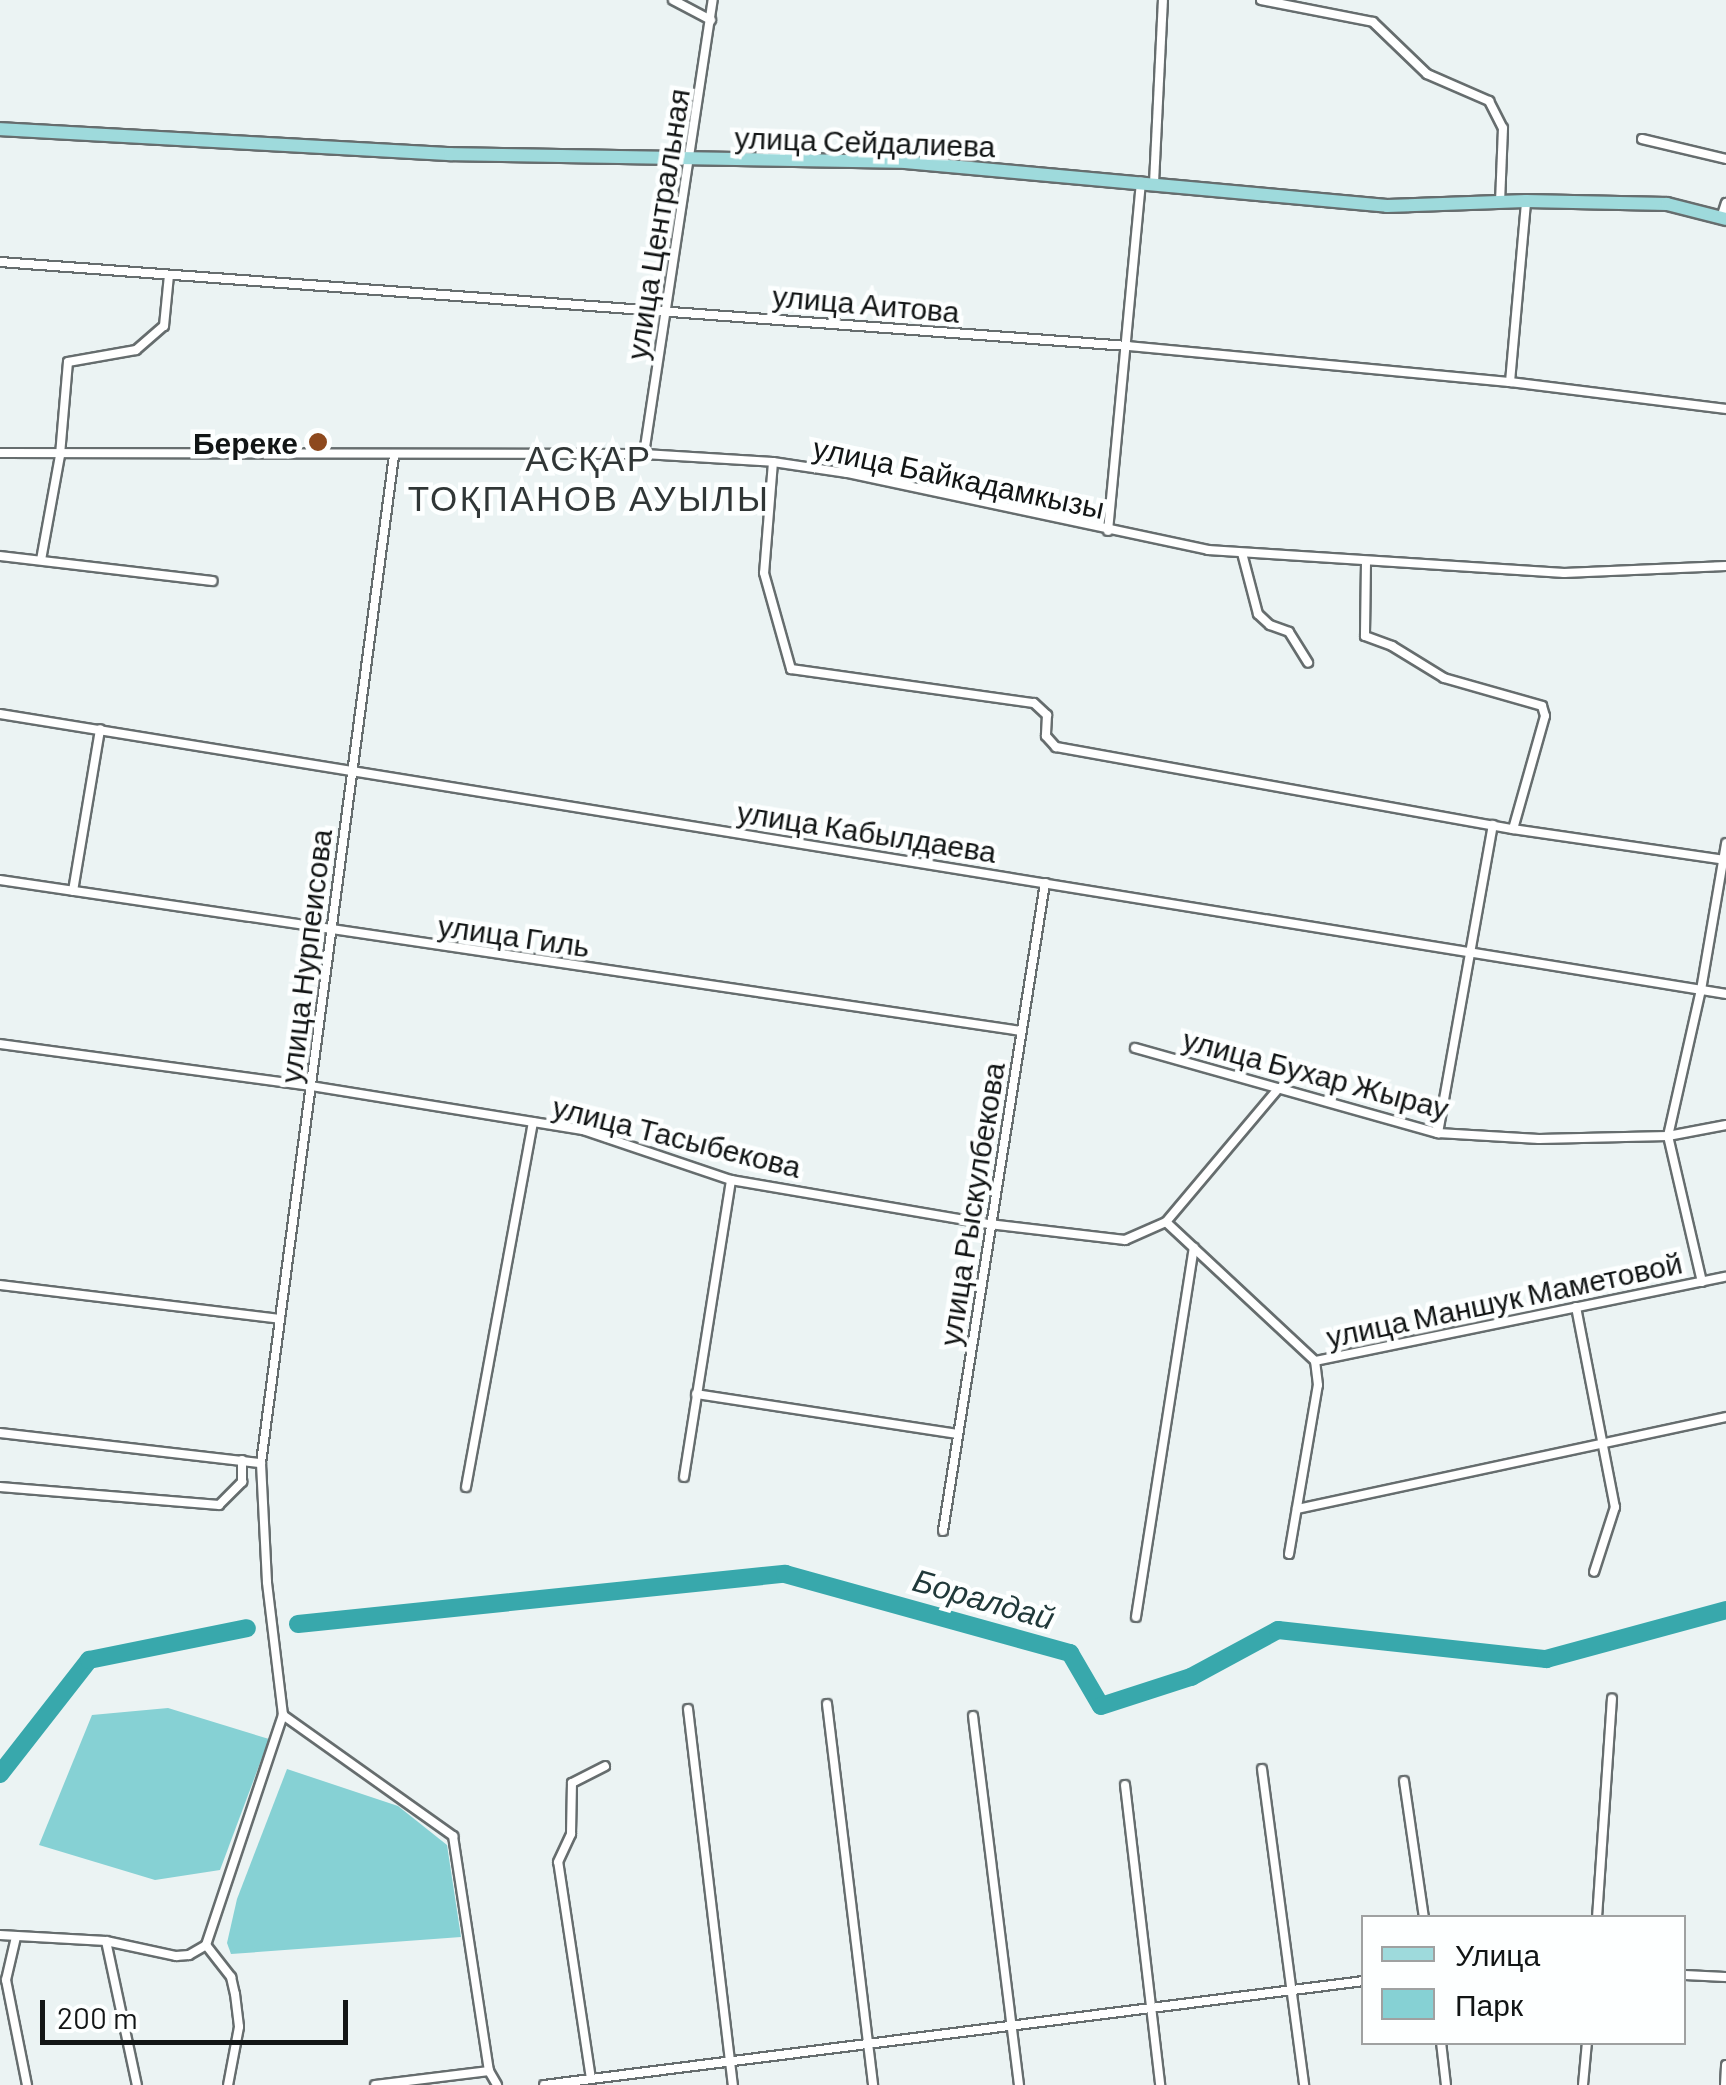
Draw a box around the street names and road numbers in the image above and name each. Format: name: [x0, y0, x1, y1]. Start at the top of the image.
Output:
street label: улица Центральная: [618, 86, 696, 362]
street label: улица Сейдалиева: [734, 118, 996, 164]
street label: улица Аитова: [771, 277, 961, 329]
street label: улица Байкадамкызы: [810, 429, 1108, 525]
street label: улица Кабылдаева: [735, 793, 999, 869]
street label: улица Нурпеисова: [272, 827, 338, 1085]
street label: улица Гиль: [436, 907, 592, 963]
street label: улица Бухар Жырау: [1179, 1020, 1453, 1126]
street label: улица Рыскулбекова: [931, 1060, 1011, 1348]
street label: улица Тасыбекова: [549, 1088, 805, 1184]
street label: улица Маншук Маметовой: [1323, 1244, 1685, 1354]

